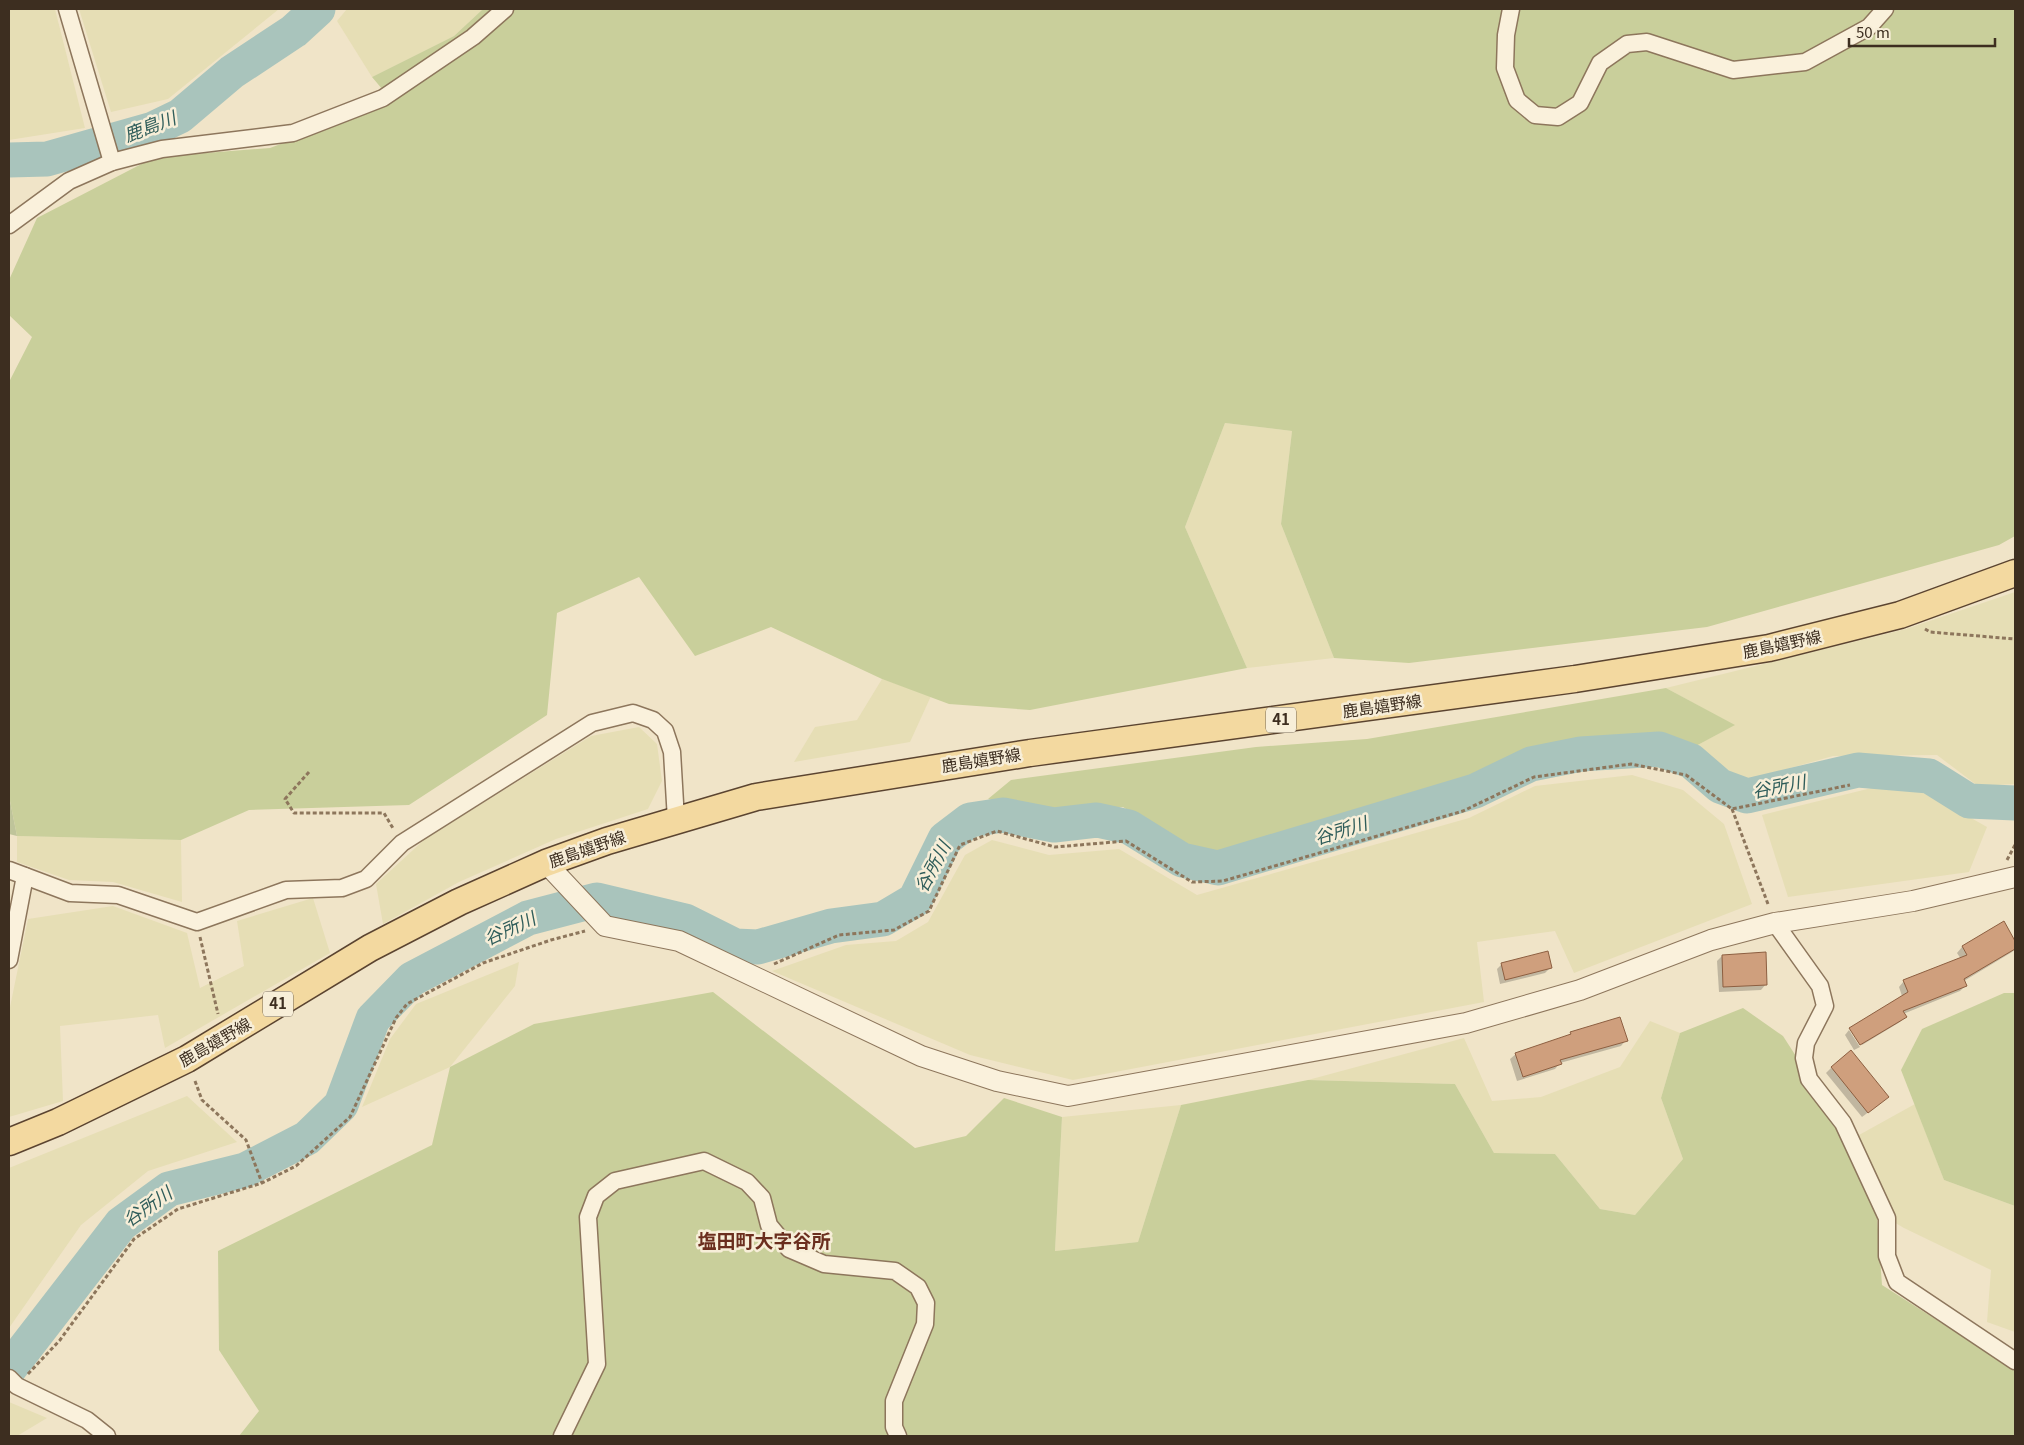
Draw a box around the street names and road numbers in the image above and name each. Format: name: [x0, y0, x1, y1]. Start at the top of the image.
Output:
street label: 鹿島嬉野線: [1740, 623, 1823, 663]
street label: 鹿島嬉野線: [1341, 688, 1423, 722]
road number: 41: [1266, 708, 1296, 732]
street label: 鹿島嬉野線: [939, 741, 1022, 777]
street label: 鹿島嬉野線: [545, 824, 628, 872]
road number: 41: [263, 992, 293, 1016]
street label: 鹿島嬉野線: [174, 1011, 255, 1072]

